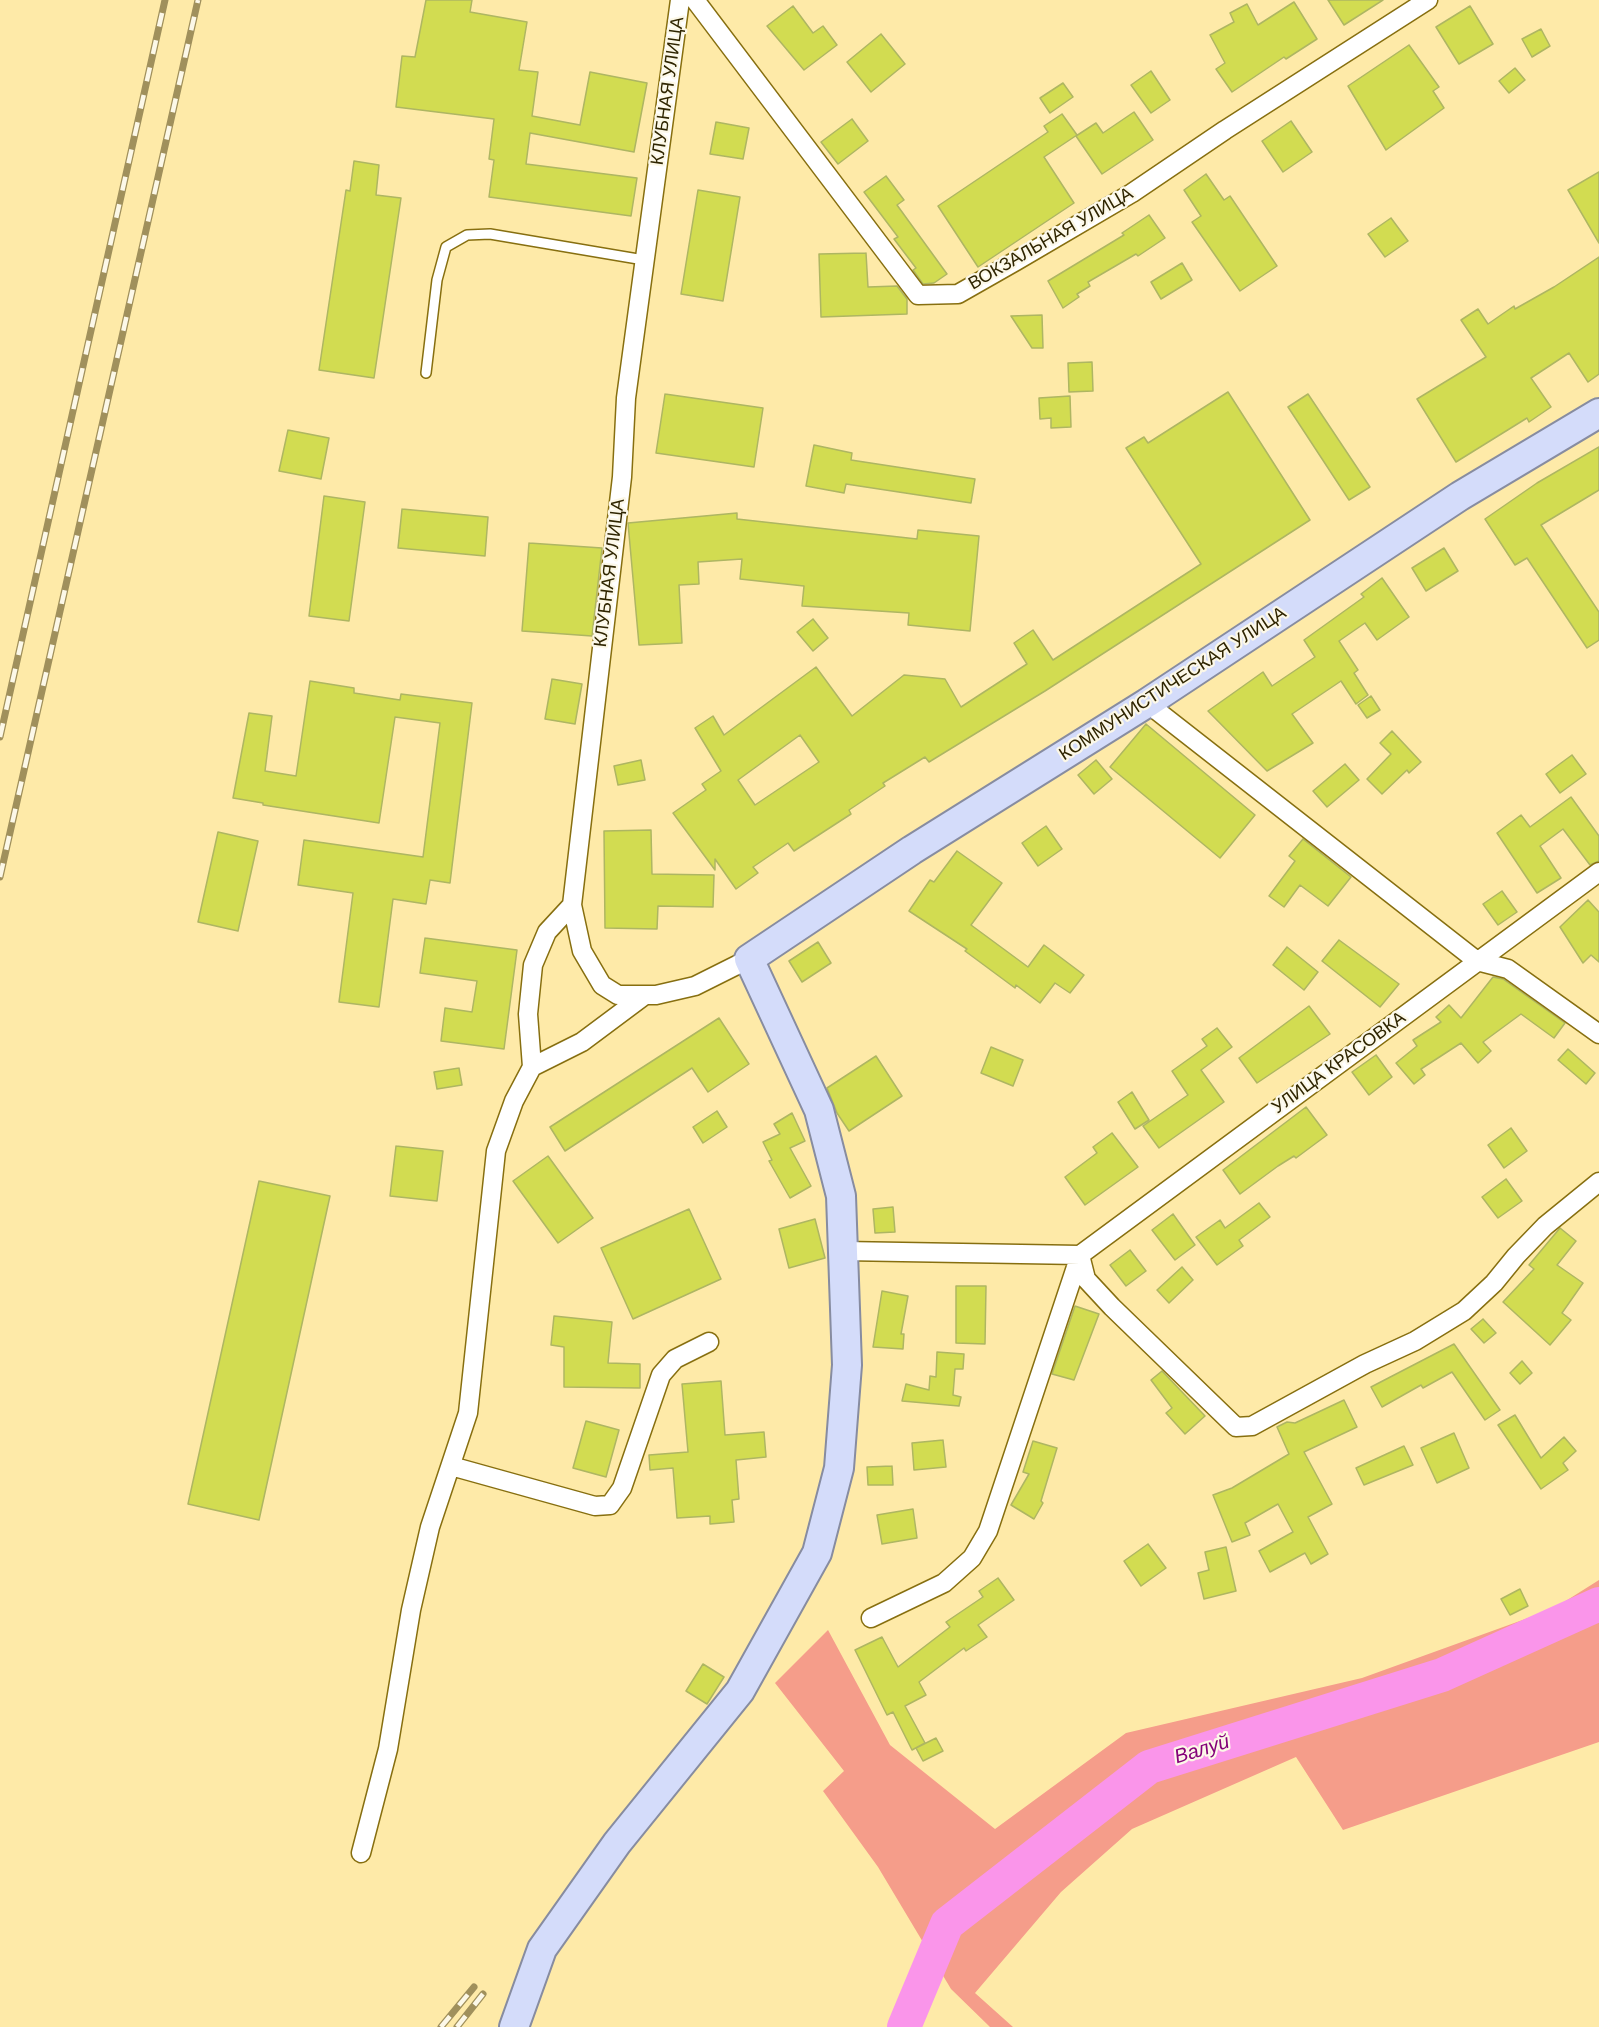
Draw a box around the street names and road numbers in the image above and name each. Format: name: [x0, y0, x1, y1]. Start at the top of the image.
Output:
street label: КЛУБНАЯ УЛИЦА: [647, 15, 689, 167]
street label: ВОКЗАЛЬНАЯ УЛИЦА: [965, 183, 1137, 295]
street label: КЛУБНАЯ УЛИЦА: [590, 498, 630, 648]
street label: КОММУНИСТИЧЕСКАЯ УЛИЦА: [1055, 602, 1291, 766]
street label: УЛИЦА КРАСОВКА: [1268, 1007, 1410, 1119]

